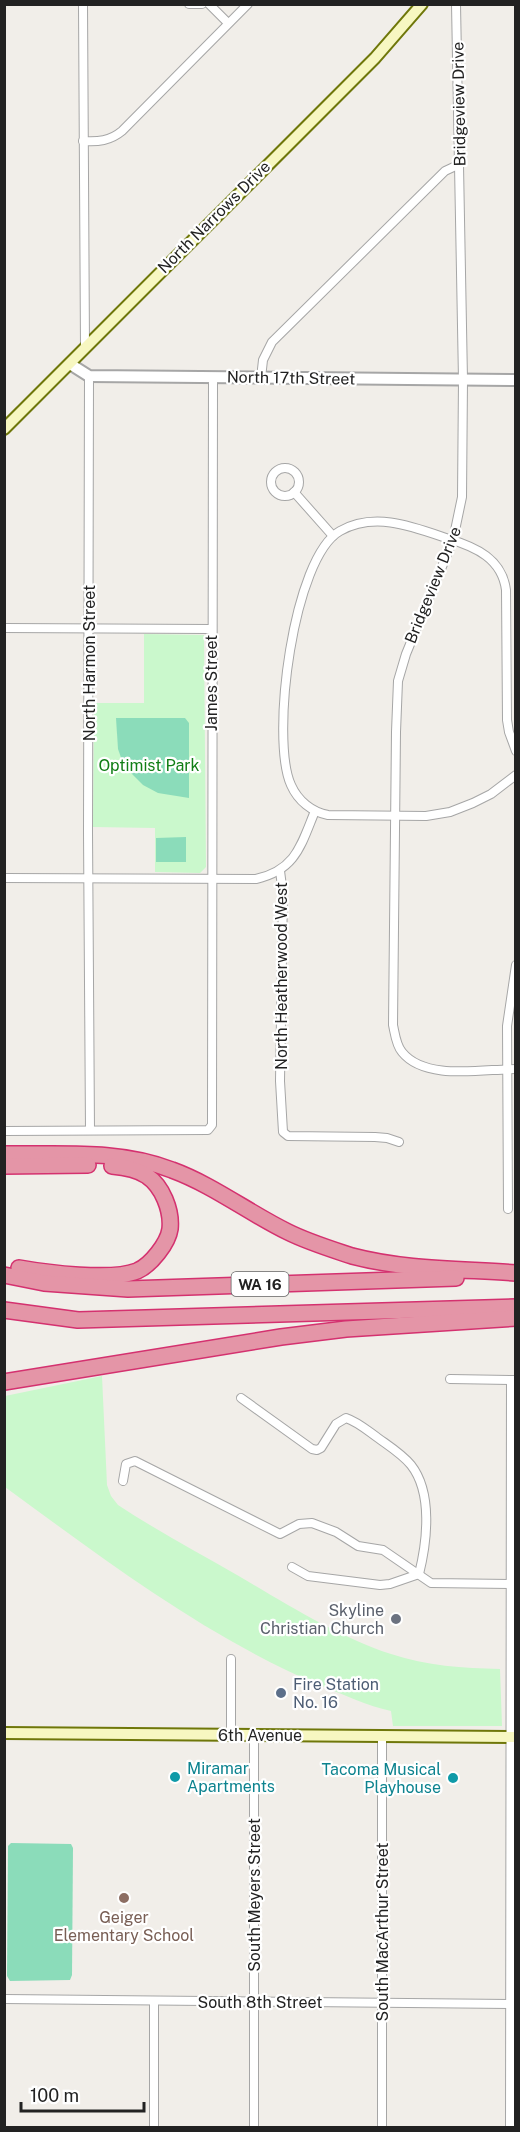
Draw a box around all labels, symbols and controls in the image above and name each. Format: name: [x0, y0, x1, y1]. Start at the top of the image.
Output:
street label: Bridgeview Drive: [448, 42, 470, 166]
street label: North Narrows Drive: [154, 157, 274, 277]
street label: North 17th Street: [227, 367, 355, 389]
street label: Bridgeview Drive: [401, 524, 465, 646]
street label: North Harmon Street: [80, 585, 99, 741]
street label: James Street: [202, 635, 221, 731]
park label: Optimist Park: [98, 756, 200, 775]
street label: North Heatherwood West: [272, 882, 291, 1070]
road number: WA 16: [232, 1272, 288, 1296]
place label: Skyline Christian Church: [260, 1601, 384, 1638]
marker: Skyline Christian Church: [389, 1612, 403, 1626]
place label: Fire Station No. 16: [293, 1675, 379, 1712]
marker: Fire Station No. 16: [274, 1686, 288, 1700]
street label: 6th Avenue: [218, 1726, 302, 1745]
place label: Miramar Apartments: [187, 1759, 275, 1796]
place label: Tacoma Musical Playhouse: [322, 1760, 441, 1797]
marker: Miramar Apartments: [168, 1770, 182, 1784]
marker: Tacoma Musical Playhouse: [446, 1771, 460, 1785]
street label: South Meyers Street: [245, 1818, 264, 1972]
street label: South MacArthur Street: [373, 1842, 392, 2022]
marker: Geiger Elementary School: [117, 1891, 131, 1905]
place label: Geiger Elementary School: [54, 1908, 194, 1945]
street label: South 8th Street: [198, 1993, 322, 2012]
scale bar: [21, 2075, 144, 2113]
text: 100 m: [30, 2085, 79, 2106]

